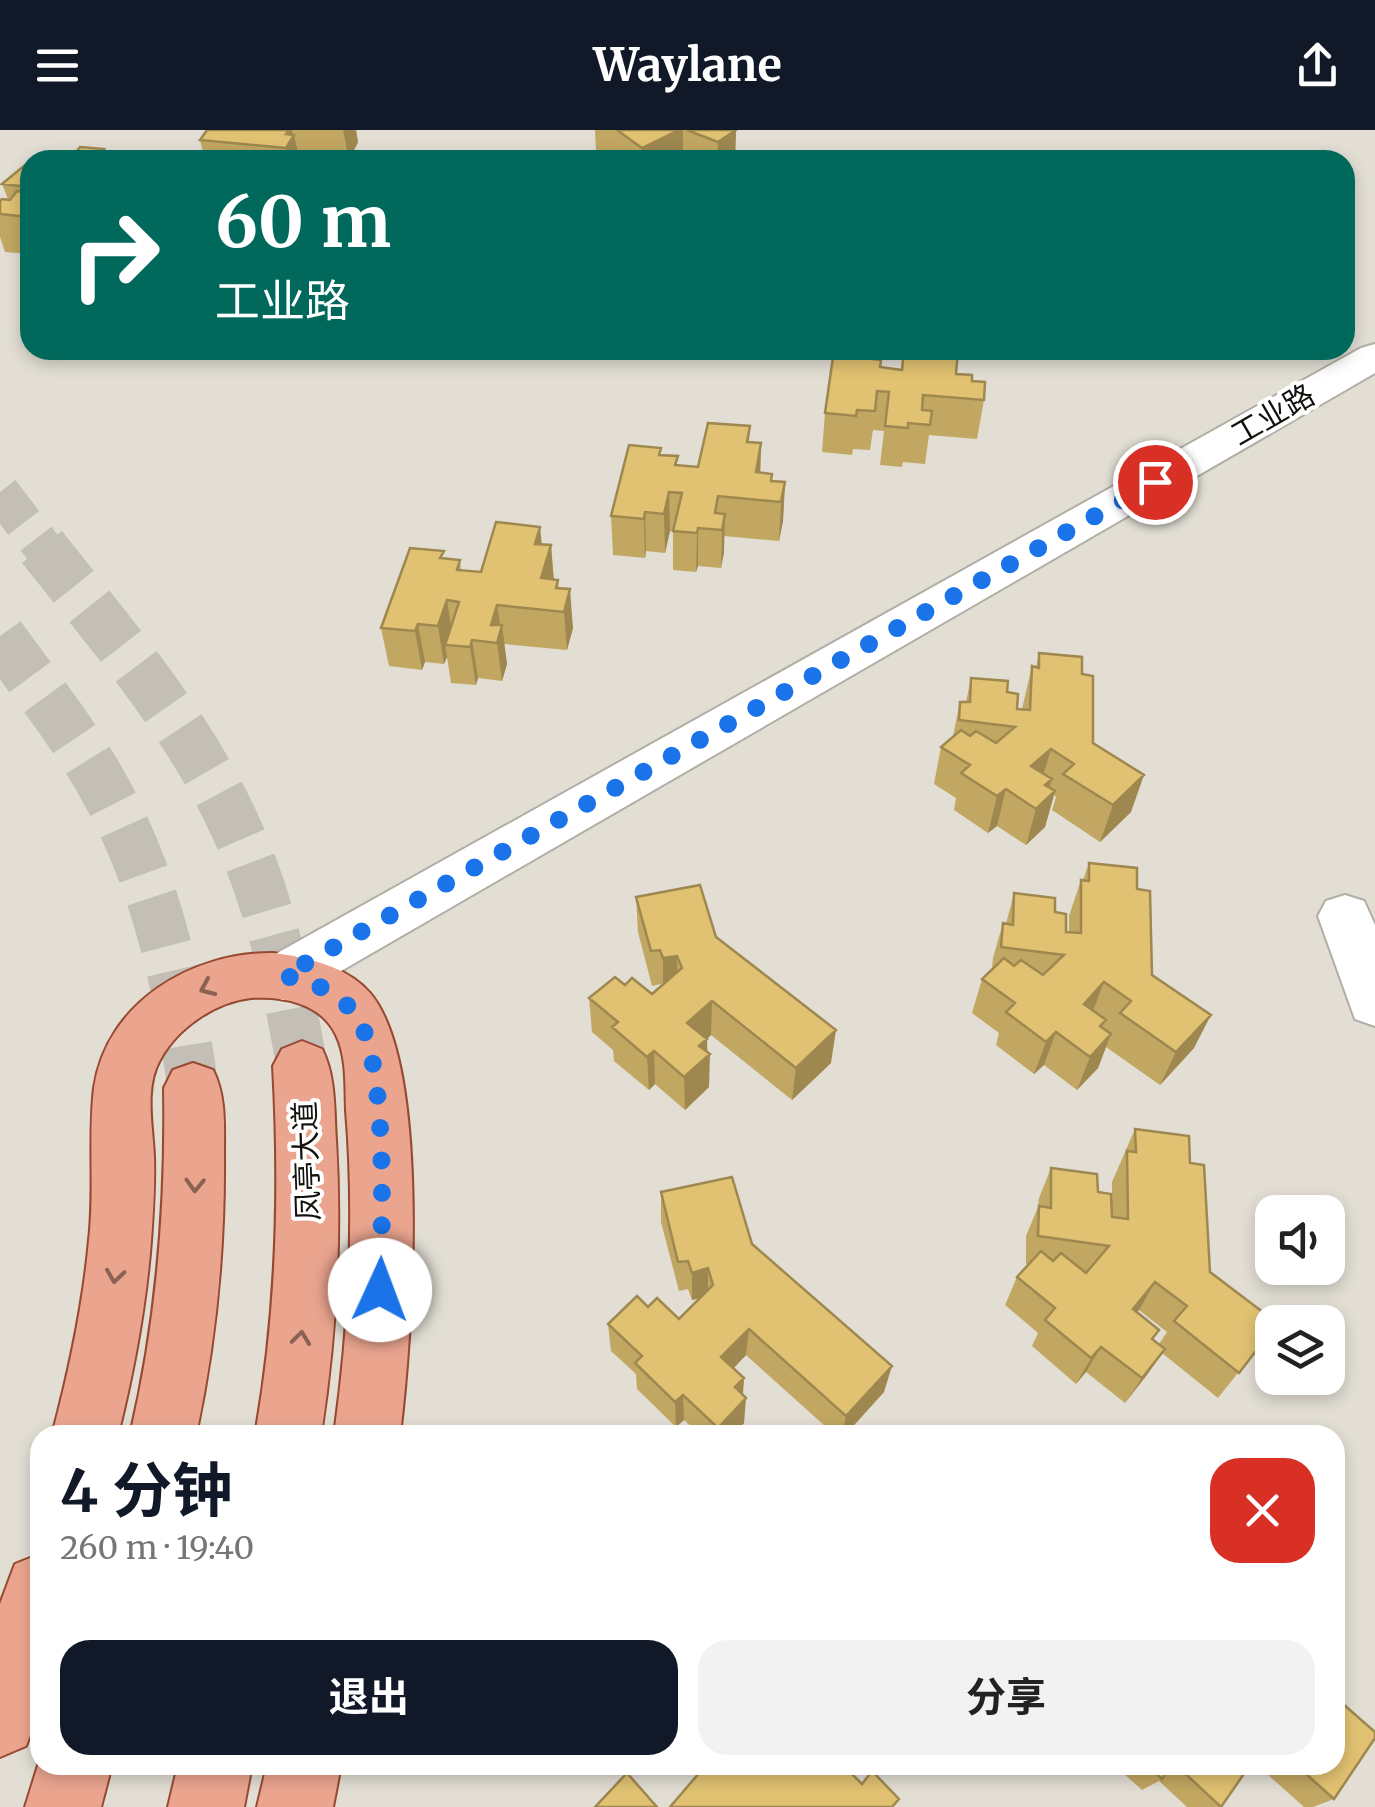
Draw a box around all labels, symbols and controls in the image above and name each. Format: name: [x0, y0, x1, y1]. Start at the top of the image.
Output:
text: Waylane: [593, 37, 782, 93]
icon: menu: [30, 38, 85, 93]
icon: share: [1290, 38, 1345, 93]
text: 60 m: [215, 178, 391, 266]
icon: right: [50, 190, 180, 320]
text: 工业路: [215, 273, 350, 329]
street label: 工业路: [1224, 375, 1321, 453]
pin: [1113, 440, 1198, 525]
icon: arrive: [1128, 455, 1183, 510]
one-way arrow: [199, 976, 217, 996]
street label: 凤亭大道: [285, 1100, 327, 1222]
one-way arrow: [185, 1178, 206, 1194]
map controls: [1255, 1195, 1345, 1395]
button: sound: [1255, 1195, 1345, 1285]
position arrow: [328, 1238, 432, 1342]
one-way arrow: [106, 1268, 127, 1284]
button: layers: [1255, 1305, 1345, 1395]
one-way arrow: [290, 1330, 311, 1347]
text: 4 分钟: [60, 1453, 232, 1528]
button: close: [1210, 1458, 1315, 1563]
text: 260 m · 19:40: [60, 1528, 254, 1568]
button: 退出: [60, 1640, 678, 1755]
button: 分享: [698, 1640, 1315, 1755]

